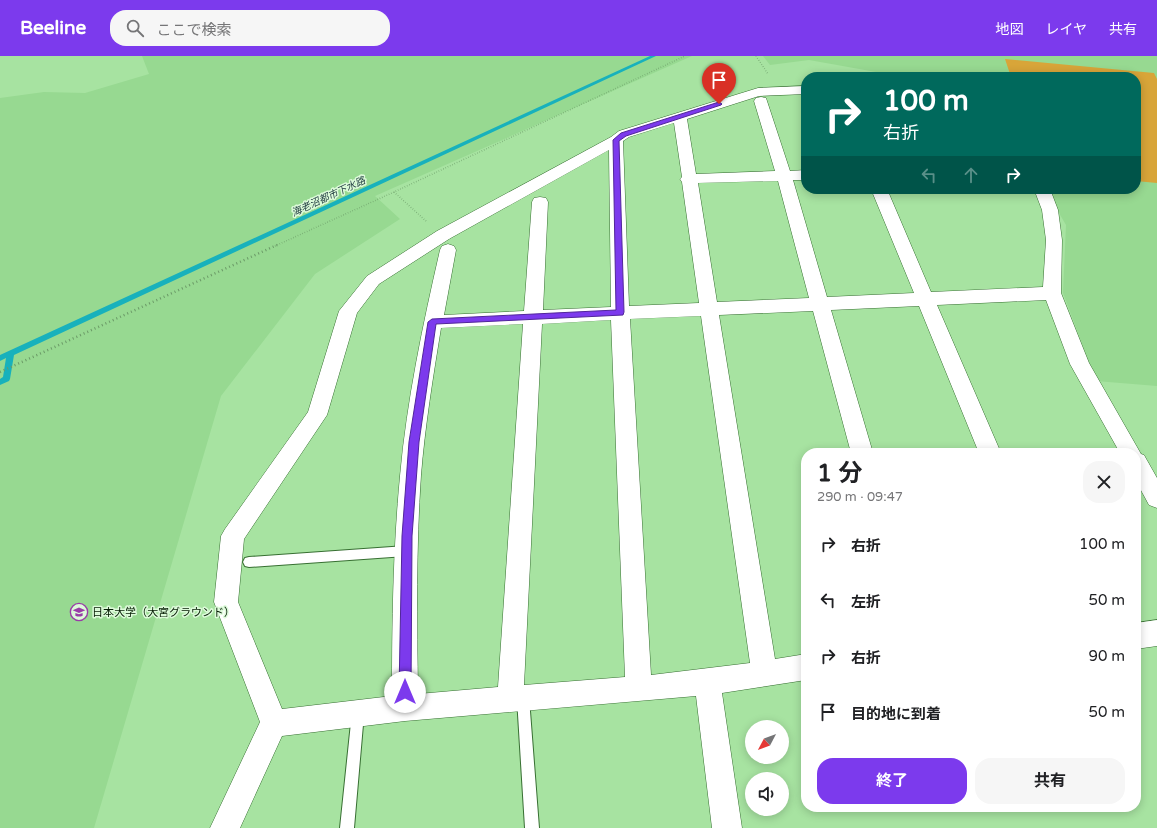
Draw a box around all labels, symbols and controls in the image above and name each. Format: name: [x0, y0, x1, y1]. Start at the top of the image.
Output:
search box: [110, 10, 390, 46]
text: Beeline: [20, 17, 86, 39]
icon: search: [124, 17, 146, 39]
text: ここで検索: [156, 21, 231, 39]
text: 地図: [995, 21, 1023, 38]
text: レイヤ: [1045, 21, 1087, 38]
text: 共有: [1109, 21, 1137, 38]
pin: [702, 63, 736, 104]
icon: arrive: [708, 69, 730, 91]
text: 100 m: [883, 84, 969, 118]
icon: right: [817, 88, 869, 140]
text: 右折: [883, 122, 919, 144]
icon: left: [918, 164, 940, 186]
icon: ahead: [960, 164, 982, 186]
icon: right: [1002, 164, 1024, 186]
water label: 海老沼都市下水路: [290, 174, 368, 219]
text: 1 分: [817, 459, 862, 488]
button: close: [1083, 461, 1125, 503]
text: 290 m · 09:47: [817, 489, 903, 505]
icon: right: [817, 533, 839, 555]
text: 100 m: [1079, 535, 1125, 553]
text: 右折: [851, 537, 881, 555]
icon: left: [817, 589, 839, 611]
text: 50 m: [1088, 591, 1125, 609]
text: 左折: [851, 593, 881, 611]
school or university icon: 日本大学（大宮グラウンド）: [69, 602, 89, 622]
place label: 日本大学（大宮グラウンド）: [92, 606, 235, 619]
icon: right: [817, 645, 839, 667]
text: 90 m: [1088, 647, 1125, 665]
text: 右折: [851, 649, 881, 667]
position arrow: [384, 671, 426, 713]
icon: arrive: [817, 701, 839, 723]
text: 50 m: [1088, 703, 1125, 721]
text: 目的地に到着: [851, 705, 941, 723]
north arrow: [745, 720, 789, 764]
map controls: [745, 720, 789, 816]
button: 終了: [817, 758, 967, 804]
button: 共有: [975, 758, 1125, 804]
button: sound: [745, 772, 789, 816]

